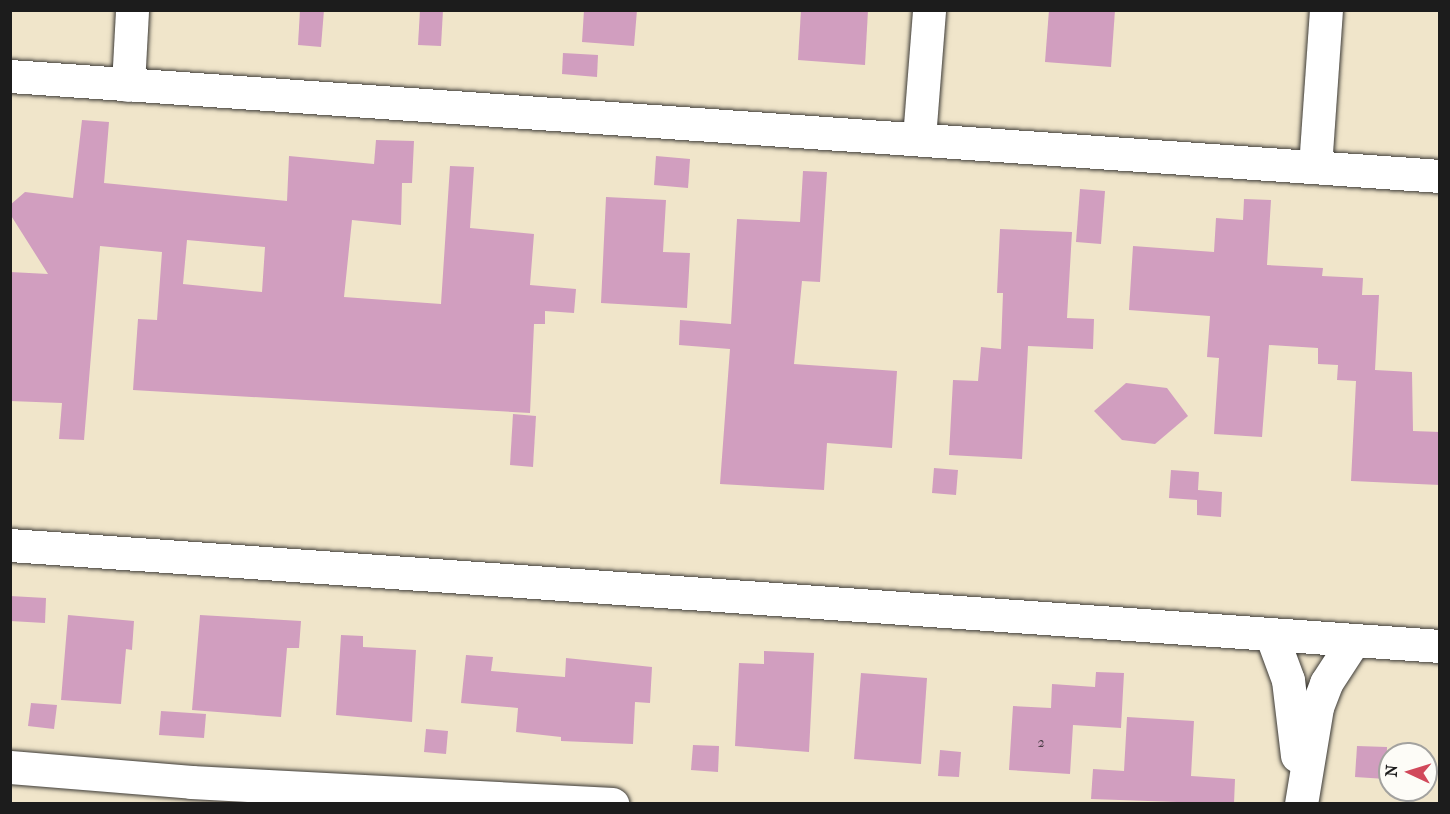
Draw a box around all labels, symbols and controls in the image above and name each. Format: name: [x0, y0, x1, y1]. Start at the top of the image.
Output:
house number: 2: [1037, 735, 1045, 751]
north arrow: [1378, 742, 1438, 802]
text: N: [1382, 764, 1401, 778]

